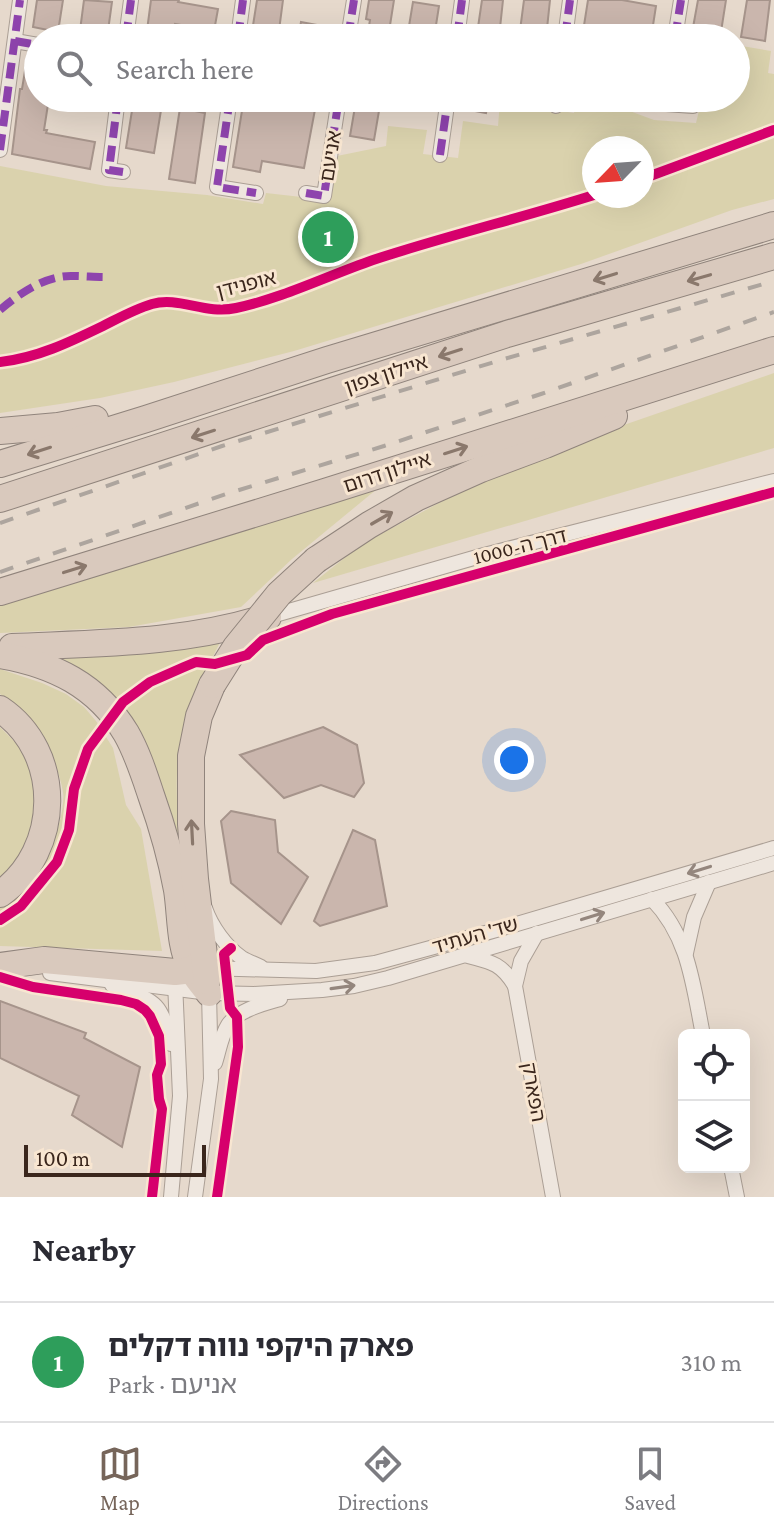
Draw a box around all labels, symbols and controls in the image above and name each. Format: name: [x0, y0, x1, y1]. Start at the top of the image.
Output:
search box: [24, 24, 750, 112]
icon: search: [52, 46, 96, 90]
text: Search here: [116, 52, 254, 85]
street label: אניעם: [315, 129, 345, 183]
north arrow: [582, 136, 654, 208]
pin: 1: [302, 207, 354, 267]
street label: אופנידן: [214, 266, 278, 302]
one-way arrow: [592, 270, 618, 285]
one-way arrow: [687, 271, 713, 286]
one-way arrow: [438, 346, 463, 361]
street label: איילון צפון: [342, 350, 430, 398]
one-way arrow: [191, 427, 216, 442]
one-way arrow: [443, 442, 469, 457]
one-way arrow: [27, 444, 53, 459]
street label: איילון דרום: [340, 447, 434, 497]
one-way arrow: [369, 509, 393, 525]
street label: דרך ה-1000: [471, 524, 569, 568]
one-way arrow: [62, 561, 87, 576]
your location: [494, 740, 534, 780]
one-way arrow: [184, 819, 199, 846]
one-way arrow: [687, 863, 713, 878]
one-way arrow: [580, 908, 605, 923]
street label: שד' העתיד: [430, 912, 520, 958]
one-way arrow: [329, 979, 355, 994]
map controls: [678, 1029, 750, 1173]
button: locate: [678, 1029, 750, 1101]
street label: הפארק: [518, 1060, 550, 1124]
button: layers: [678, 1101, 750, 1173]
scale bar: [24, 1141, 206, 1177]
text: 100 m: [36, 1146, 90, 1171]
text: Nearby: [32, 1231, 135, 1268]
text: פארק היקפי נווה דקלים: [108, 1329, 414, 1362]
text: 1: [53, 1348, 63, 1377]
text: 310 m: [681, 1348, 742, 1377]
text: Park · אניעם: [108, 1370, 237, 1399]
tab: Map: [98, 1442, 142, 1515]
tab: Directions: [338, 1442, 429, 1515]
tab: Saved: [625, 1442, 676, 1515]

